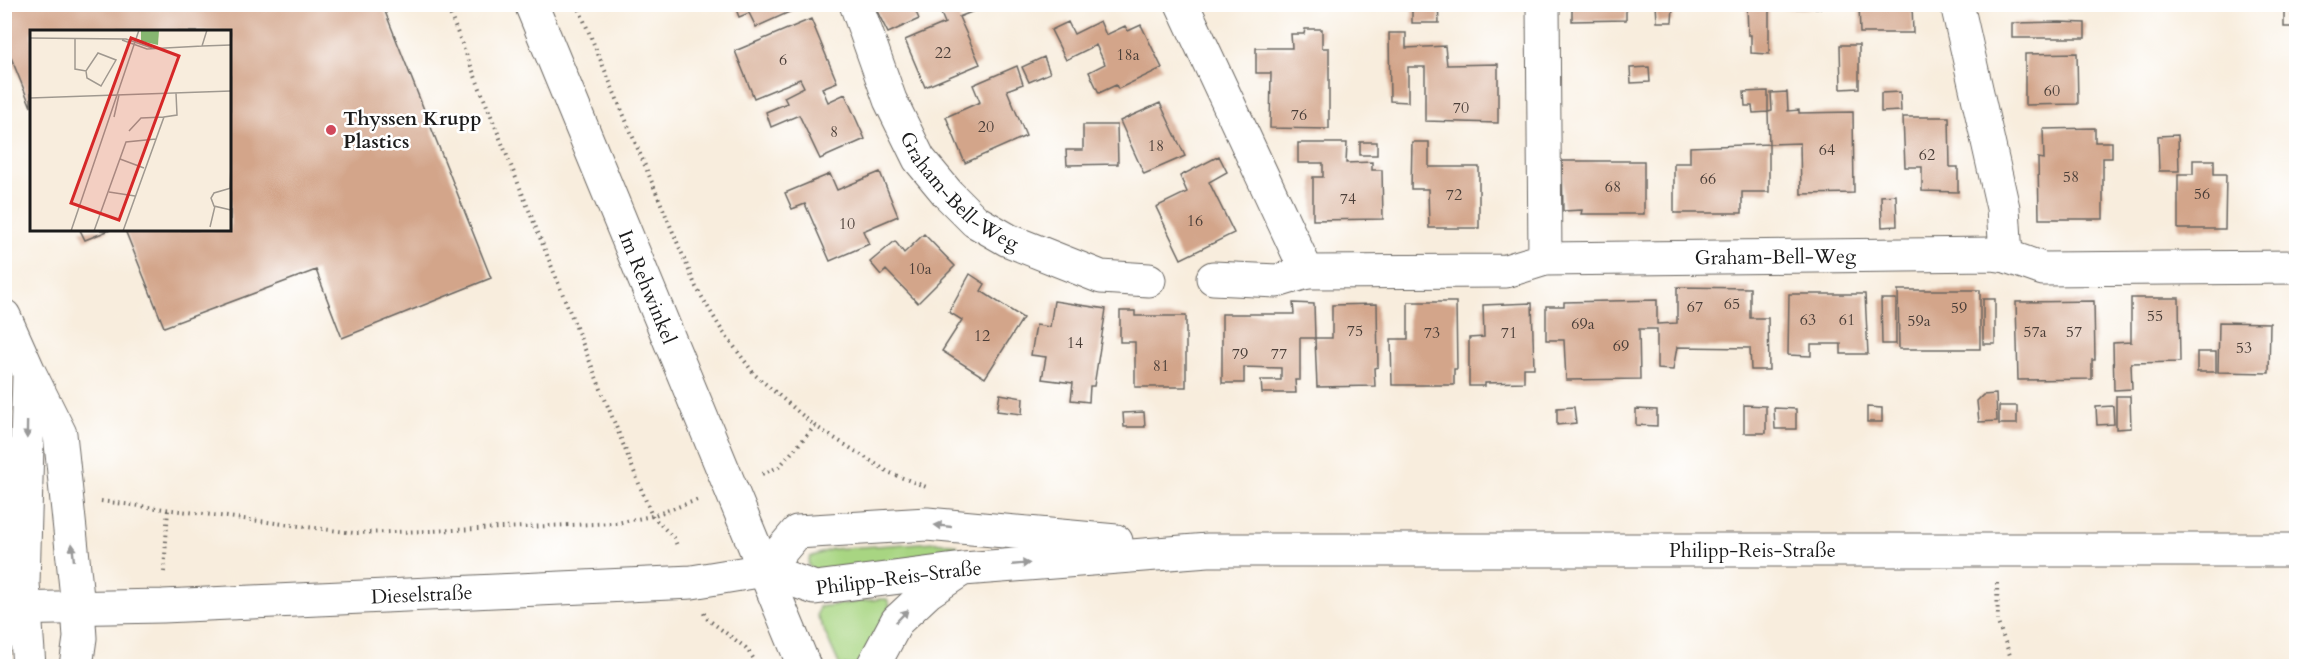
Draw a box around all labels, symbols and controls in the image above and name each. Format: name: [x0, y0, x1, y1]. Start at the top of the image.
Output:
inset map: [30, 30, 231, 231]
house number: 22: [935, 42, 951, 64]
house number: 18a: [1116, 44, 1140, 66]
house number: 6: [779, 49, 787, 71]
house number: 60: [2044, 80, 2060, 102]
house number: 70: [1453, 97, 1469, 119]
house number: 76: [1291, 104, 1307, 126]
place label: Thyssen Krupp Plastics: [343, 105, 482, 155]
house number: 20: [978, 116, 994, 138]
house number: 8: [830, 121, 838, 143]
marker: Thyssen Krupp Plastics: [324, 123, 338, 137]
street label: Graham-Bell-Weg: [893, 127, 1023, 257]
house number: 18: [1148, 135, 1164, 157]
house number: 64: [1819, 139, 1835, 161]
house number: 62: [1919, 144, 1935, 166]
house number: 58: [2063, 166, 2079, 188]
house number: 66: [1700, 168, 1716, 190]
house number: 68: [1605, 176, 1621, 198]
house number: 56: [2194, 183, 2210, 205]
house number: 72: [1446, 184, 1462, 206]
house number: 74: [1340, 188, 1356, 210]
house number: 16: [1187, 210, 1203, 232]
house number: 10: [839, 213, 855, 235]
street label: Im Rehwinkel: [612, 226, 683, 348]
street label: Graham-Bell-Weg: [1695, 243, 1857, 271]
house number: 10a: [908, 258, 932, 280]
house number: 65: [1724, 293, 1740, 315]
house number: 67: [1687, 296, 1703, 318]
house number: 59: [1951, 297, 1967, 319]
house number: 55: [2147, 305, 2163, 327]
house number: 63: [1800, 309, 1816, 331]
house number: 61: [1839, 309, 1855, 331]
house number: 59a: [1907, 310, 1931, 332]
house number: 69a: [1571, 313, 1595, 335]
house number: 75: [1347, 320, 1363, 342]
house number: 57a: [2023, 321, 2047, 343]
house number: 57: [2066, 321, 2082, 343]
house number: 73: [1424, 322, 1440, 344]
house number: 71: [1501, 322, 1517, 344]
house number: 12: [974, 325, 990, 347]
house number: 14: [1067, 332, 1083, 354]
house number: 69: [1613, 335, 1629, 357]
house number: 53: [2236, 337, 2252, 359]
house number: 79: [1232, 343, 1248, 365]
house number: 77: [1271, 343, 1287, 365]
house number: 81: [1153, 355, 1169, 377]
one-way arrow: [23, 421, 32, 440]
one-way arrow: [934, 521, 953, 531]
street label: Philipp-Reis-Straße: [1669, 537, 1836, 564]
one-way arrow: [68, 542, 77, 561]
street label: Philipp-Reis-Straße: [814, 555, 983, 602]
one-way arrow: [1011, 559, 1030, 569]
street label: Dieselstraße: [370, 579, 473, 611]
one-way arrow: [895, 610, 909, 624]

